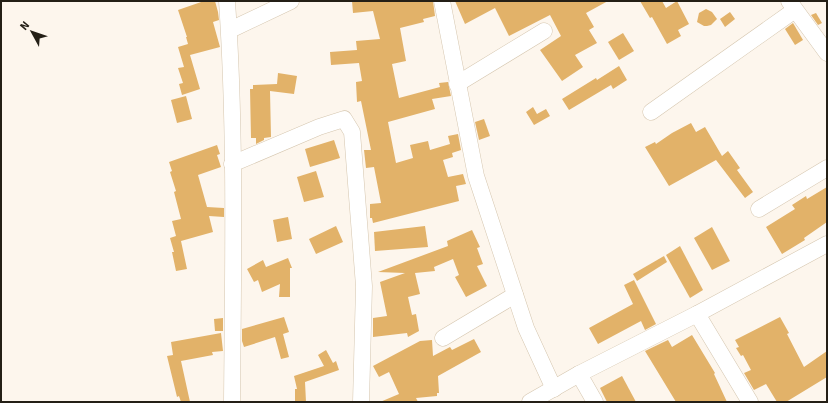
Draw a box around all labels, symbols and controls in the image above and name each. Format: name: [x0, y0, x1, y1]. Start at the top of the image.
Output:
north arrow: [12, 12, 52, 52]
text: N: [17, 19, 32, 33]

